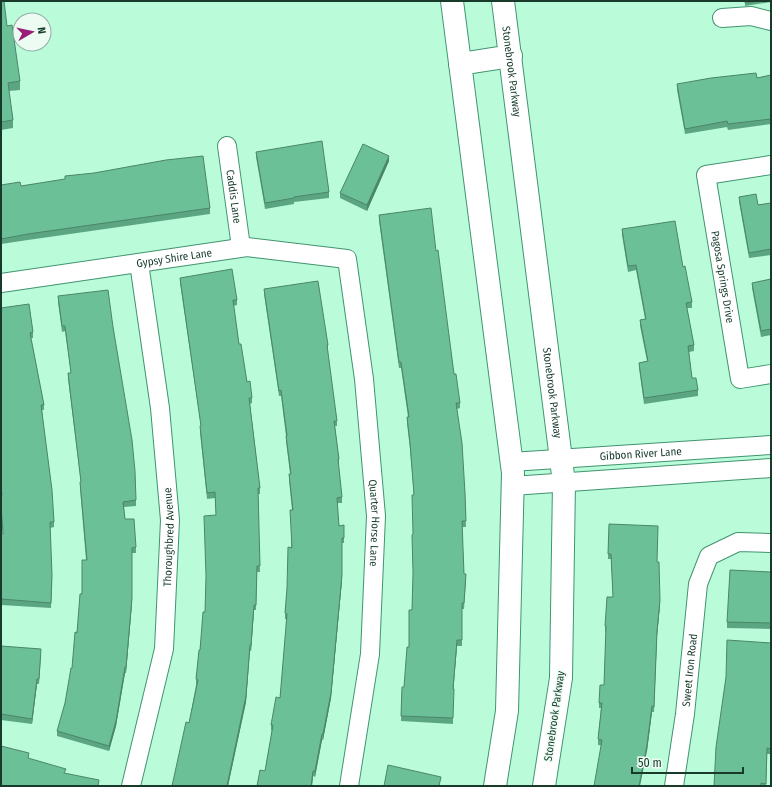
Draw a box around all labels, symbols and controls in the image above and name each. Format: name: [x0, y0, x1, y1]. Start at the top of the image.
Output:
north arrow: [12, 12, 52, 52]
street label: Stonebrook Parkway: [499, 25, 524, 118]
text: N: [34, 26, 48, 35]
street label: Caddis Lane: [223, 169, 244, 224]
street label: Pagosa Springs Drive: [708, 230, 737, 324]
street label: Gypsy Shire Lane: [136, 246, 213, 270]
street label: Stonebrook Parkway: [540, 347, 564, 439]
street label: Gibbon River Lane: [599, 445, 682, 463]
street label: Quarter Horse Lane: [366, 479, 382, 567]
street label: Thoroughbred Avenue: [161, 487, 177, 587]
street label: Sweet Iron Road: [680, 633, 700, 707]
street label: Stonebrook Parkway: [542, 670, 567, 762]
scale bar: [632, 749, 743, 775]
text: 50 m: [638, 756, 662, 770]

